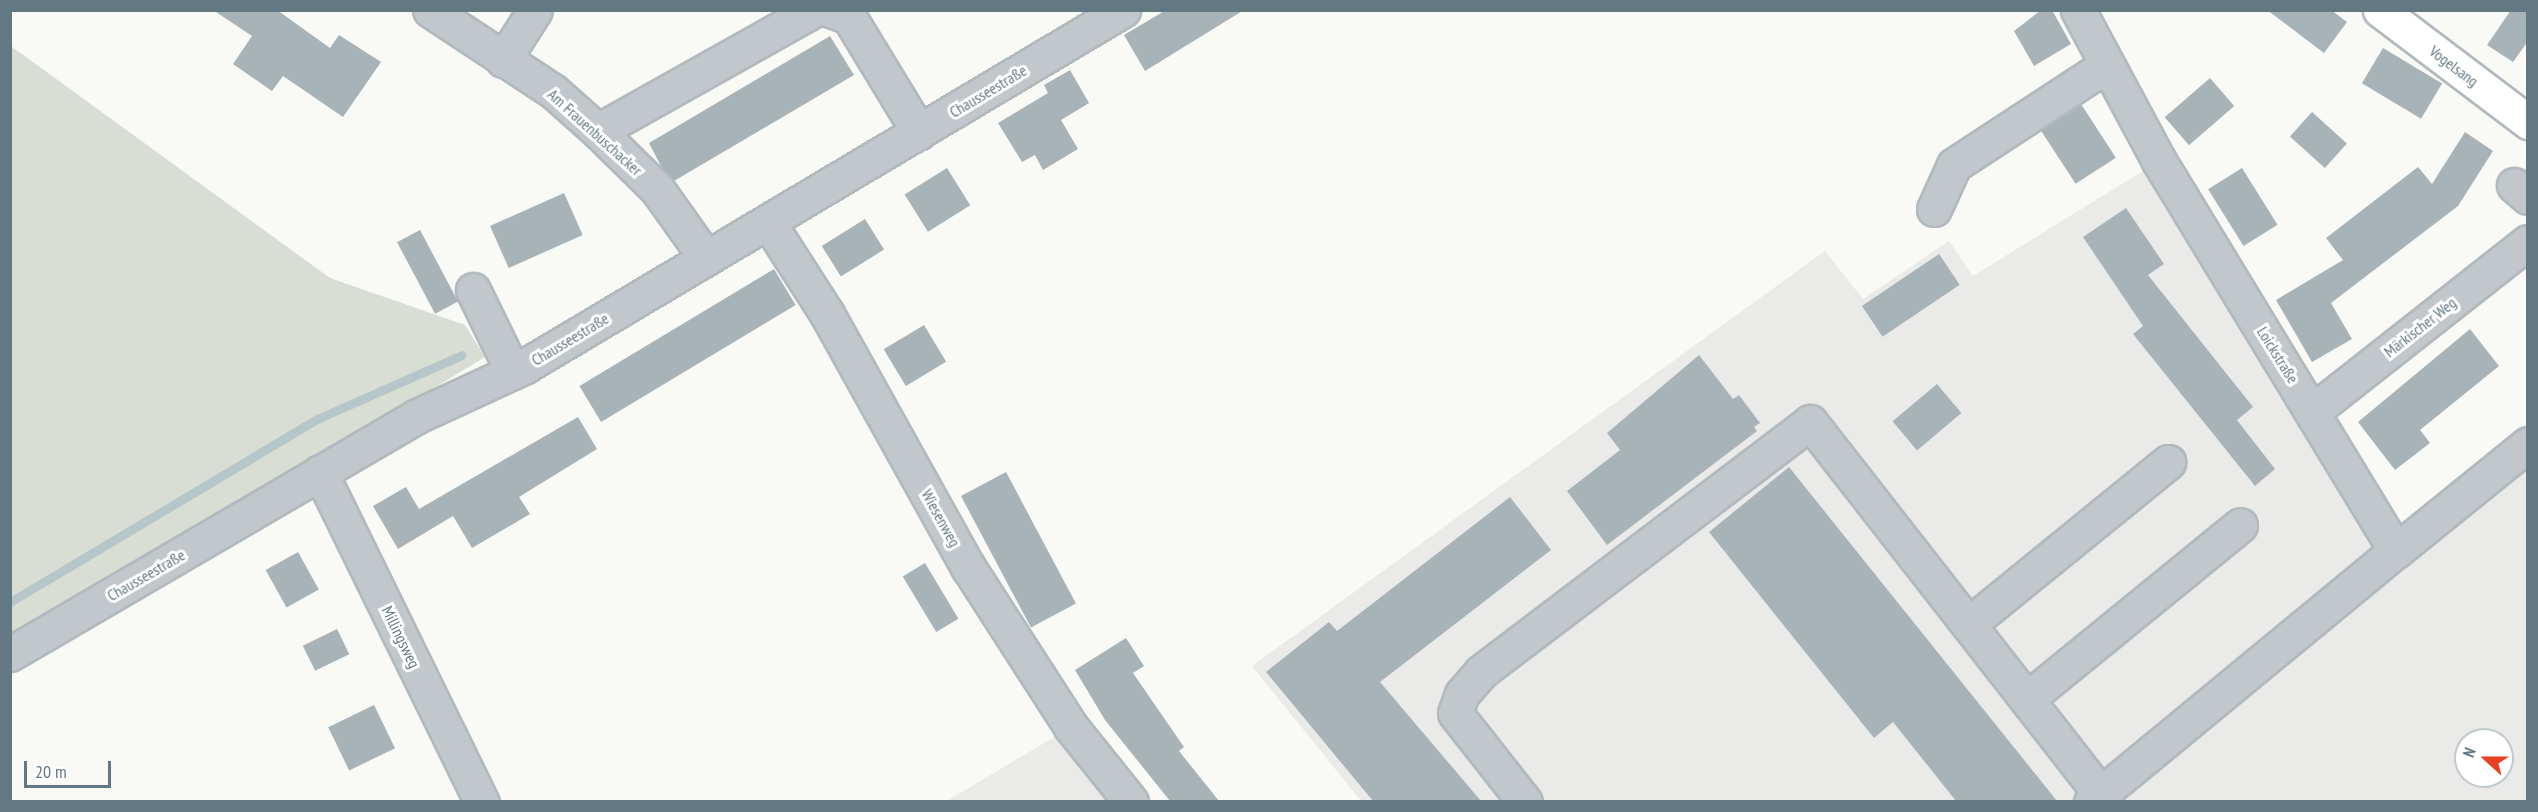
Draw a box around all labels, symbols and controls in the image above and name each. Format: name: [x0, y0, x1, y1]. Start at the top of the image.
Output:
street label: Vogelsang: [2426, 41, 2482, 91]
street label: Chausseestraße: [946, 60, 1030, 122]
street label: Am Frauenbuschacker: [544, 85, 646, 179]
street label: Märkischer Weg: [2380, 293, 2460, 361]
street label: Chausseestraße: [528, 308, 612, 370]
street label: Loickstraße: [2253, 323, 2303, 387]
street label: Wiesenweg: [917, 486, 965, 550]
street label: Chausseestraße: [104, 545, 188, 605]
street label: Millingsweg: [378, 603, 424, 671]
north arrow: [2454, 728, 2514, 788]
text: N: [2458, 745, 2480, 760]
scale bar: [27, 749, 114, 787]
text: 20 m: [35, 760, 67, 783]

